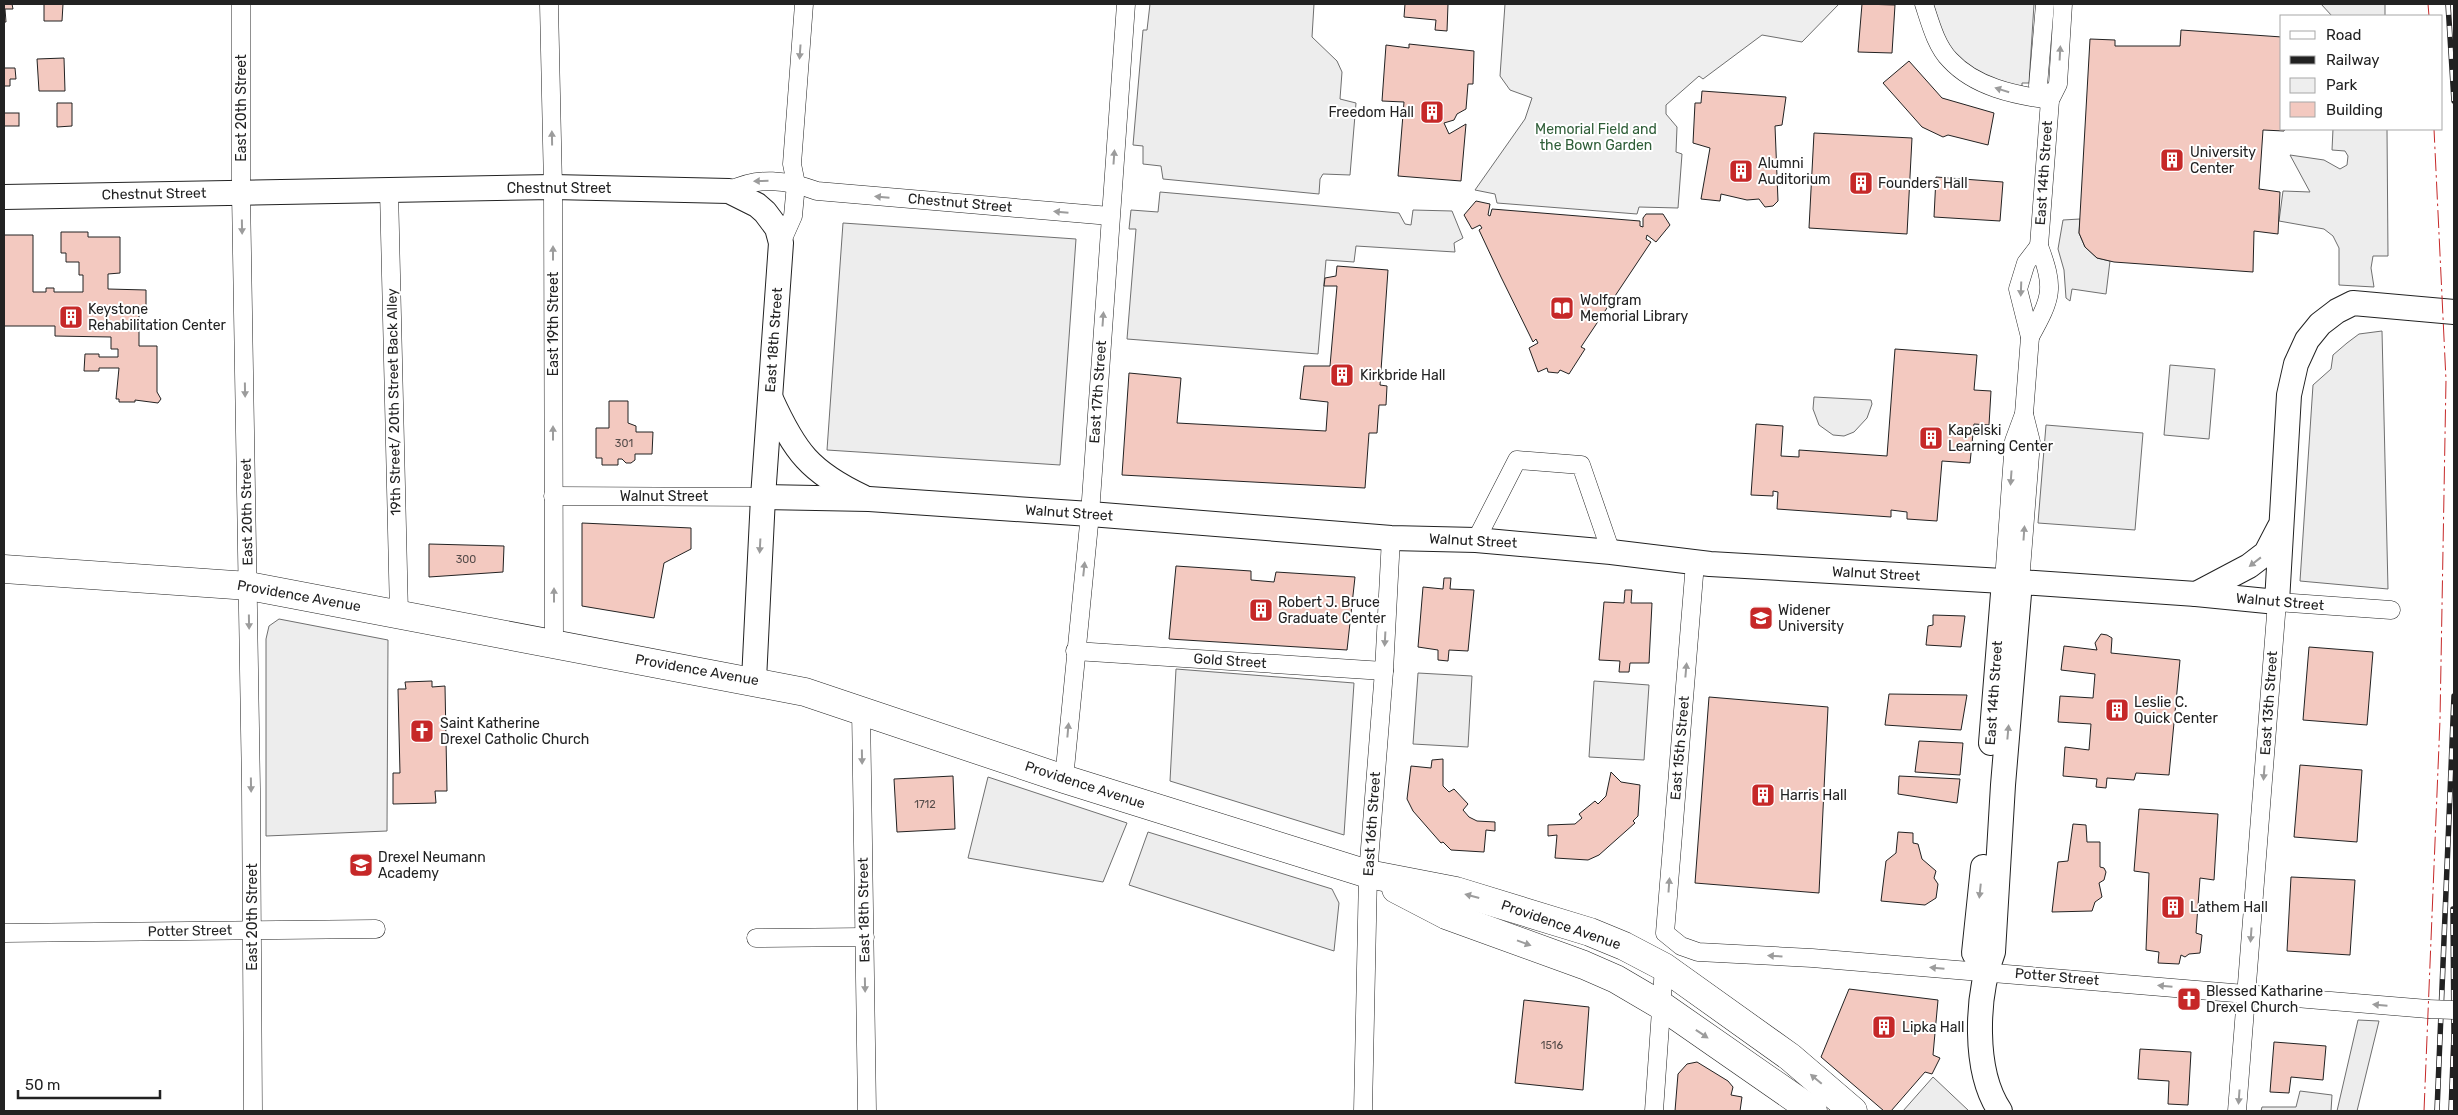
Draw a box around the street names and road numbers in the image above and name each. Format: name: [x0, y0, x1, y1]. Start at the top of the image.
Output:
street label: East 20th Street: [233, 54, 250, 162]
street label: East 14th Street: [2032, 120, 2056, 226]
street label: Chestnut Street: [507, 180, 612, 197]
street label: Chestnut Street: [102, 185, 207, 203]
street label: Chestnut Street: [907, 190, 1013, 216]
street label: East 19th Street: [545, 271, 562, 376]
street label: East 18th Street: [762, 286, 786, 393]
street label: 19th Street/ 20th Street Back Alley: [384, 288, 404, 516]
street label: East 17th Street: [1086, 339, 1110, 444]
street label: East 20th Street: [238, 458, 256, 566]
street label: Walnut Street: [620, 488, 709, 505]
street label: Walnut Street: [1024, 501, 1114, 525]
street label: Walnut Street: [1428, 530, 1518, 552]
street label: Walnut Street: [1831, 563, 1921, 585]
street label: Providence Avenue: [236, 577, 362, 615]
street label: Walnut Street: [2235, 590, 2325, 614]
street label: East 14th Street: [1982, 640, 2006, 746]
street label: Gold Street: [1193, 650, 1268, 672]
street label: East 13th Street: [2257, 650, 2281, 756]
street label: Providence Avenue: [634, 651, 760, 689]
street label: East 15th Street: [1667, 695, 1693, 801]
street label: Providence Avenue: [1023, 758, 1147, 813]
street label: East 16th Street: [1360, 771, 1384, 877]
street label: East 18th Street: [855, 857, 873, 963]
street label: East 20th Street: [244, 863, 261, 971]
street label: Providence Avenue: [1499, 897, 1623, 954]
street label: Potter Street: [148, 922, 233, 940]
street label: Potter Street: [2014, 965, 2100, 989]

